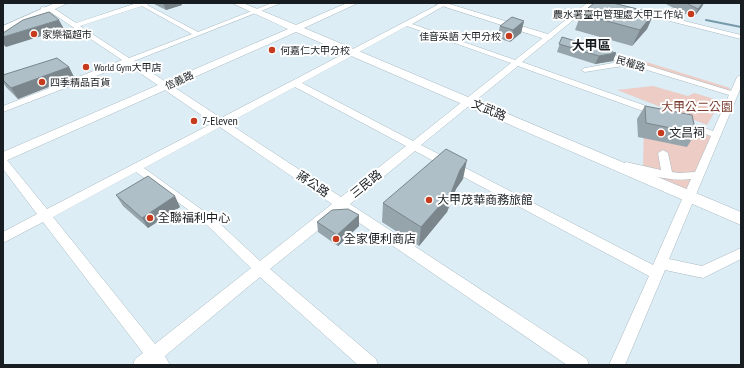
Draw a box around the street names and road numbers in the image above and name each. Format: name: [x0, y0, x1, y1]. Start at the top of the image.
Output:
street label: 民權路: [615, 53, 647, 74]
street label: 信義路: [163, 68, 196, 92]
street label: 文武路: [470, 96, 509, 123]
street label: 三民路: [347, 166, 384, 201]
street label: 蔣公路: [294, 167, 332, 200]

